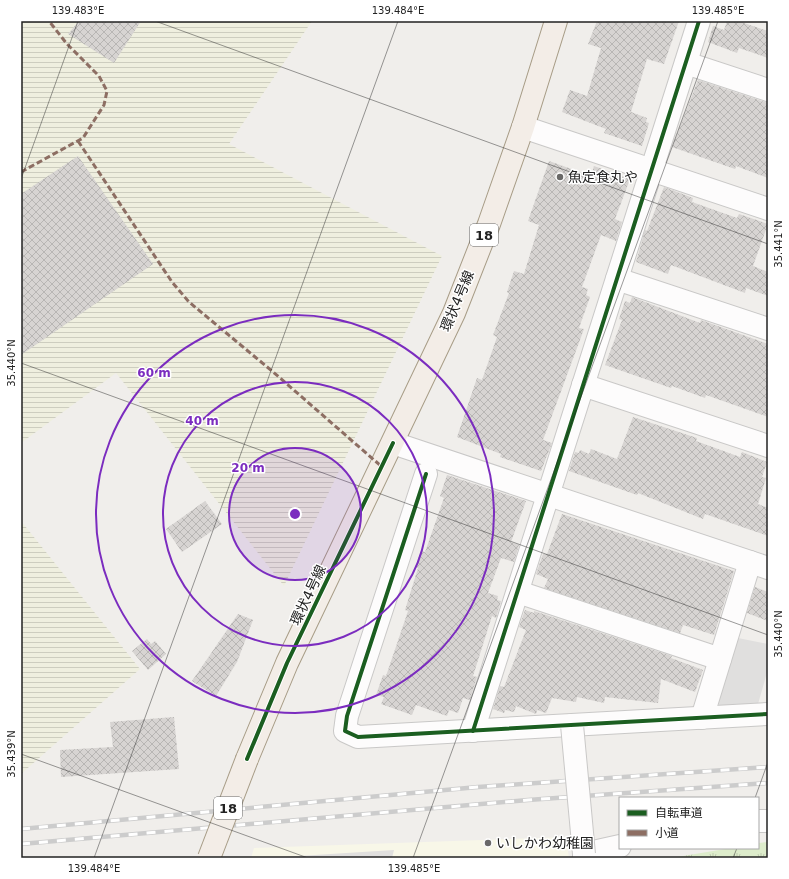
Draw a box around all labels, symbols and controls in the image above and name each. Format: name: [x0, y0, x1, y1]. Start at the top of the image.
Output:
text: 139.483°E: [52, 5, 104, 16]
text: 139.484°E: [372, 5, 424, 16]
text: 139.485°E: [692, 5, 744, 16]
place label: 魚定食丸や: [568, 169, 638, 185]
marker: 魚定食丸や: [555, 172, 565, 182]
text: 35.441°N: [773, 220, 784, 268]
road number: 18: [470, 224, 498, 246]
street label: 環状4号線: [437, 268, 477, 334]
text: 35.440°N: [6, 339, 17, 387]
text: 60 m: [137, 366, 171, 380]
text: 40 m: [185, 414, 219, 428]
text: 20 m: [231, 461, 265, 475]
centre of rings: [288, 507, 302, 521]
street label: 環状4号線: [287, 562, 329, 628]
text: 35.440°N: [773, 610, 784, 658]
text: 35.439°N: [6, 730, 17, 778]
road number: 18: [214, 797, 242, 819]
legend: [619, 797, 759, 849]
text: 自転車道: [655, 806, 703, 820]
text: 小道: [655, 826, 679, 840]
place label: いしかわ幼稚園: [496, 835, 594, 851]
marker: いしかわ幼稚園: [483, 838, 493, 848]
text: 139.484°E: [68, 863, 120, 874]
text: 139.485°E: [388, 863, 440, 874]

